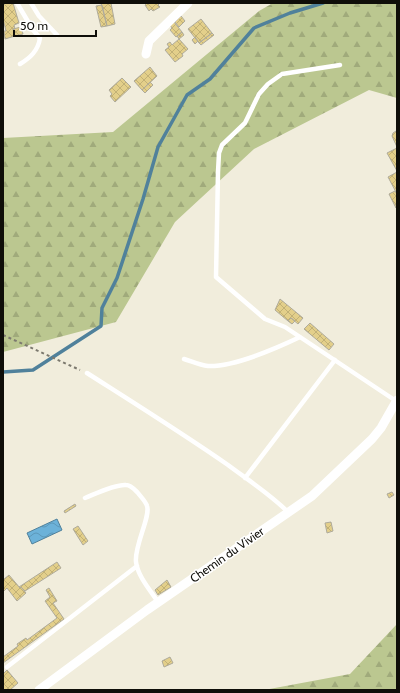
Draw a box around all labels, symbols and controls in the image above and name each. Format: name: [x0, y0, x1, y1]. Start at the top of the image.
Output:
scale bar: [14, 12, 96, 38]
text: 50 m: [20, 18, 48, 33]
street label: Chemin du Vivier: [187, 523, 267, 586]

